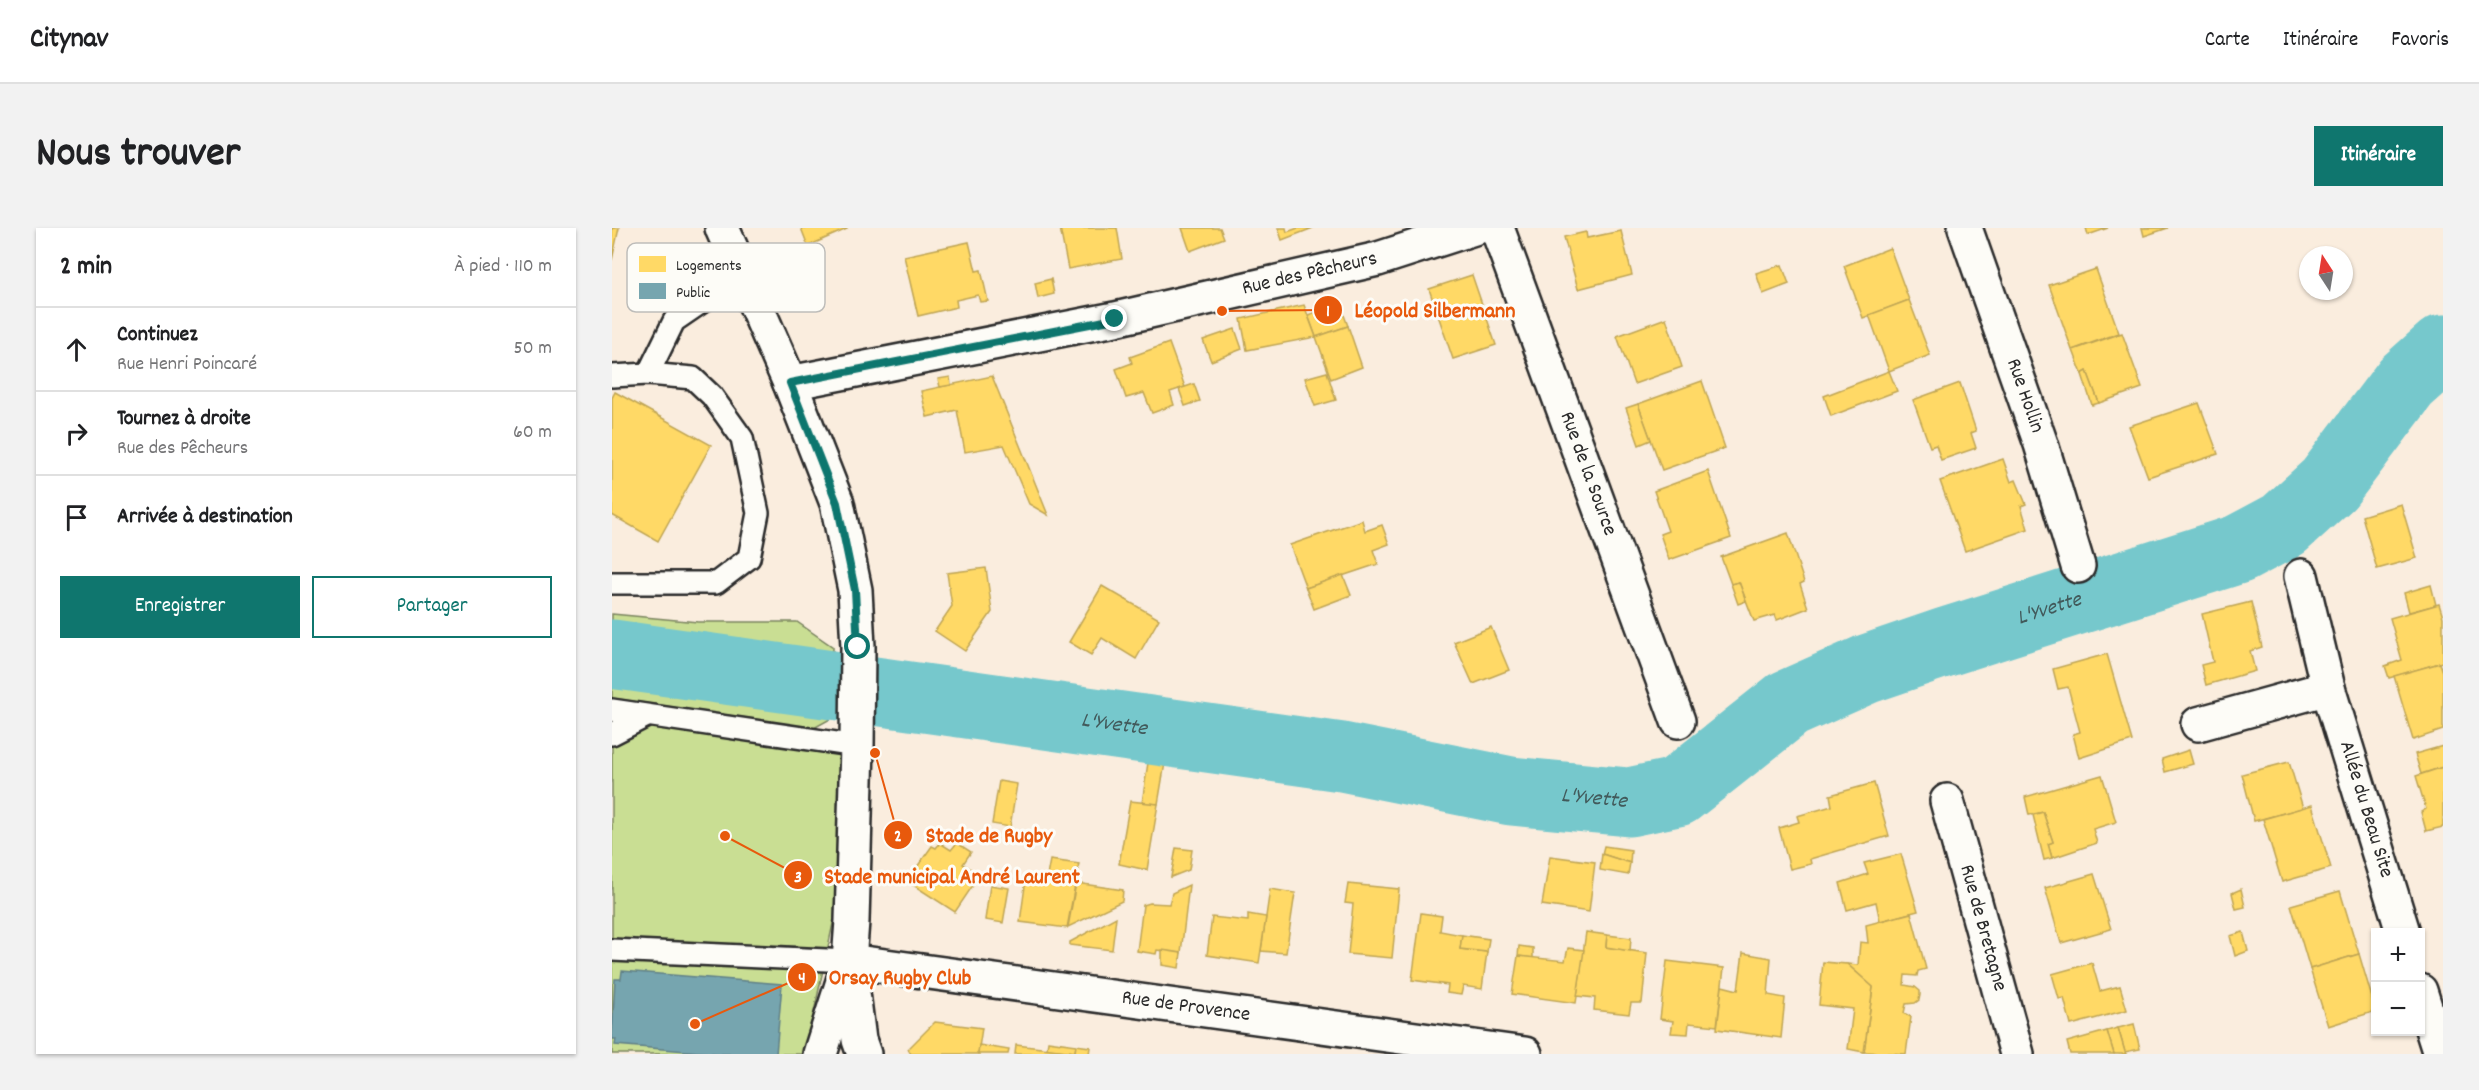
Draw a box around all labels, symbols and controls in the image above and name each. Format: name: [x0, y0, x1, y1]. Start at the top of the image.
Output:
text: Citynav: [30, 21, 108, 61]
text: Carte: [2205, 26, 2250, 56]
text: Itinéraire: [2283, 26, 2358, 56]
text: Favoris: [2391, 26, 2449, 56]
text: Nous trouver: [36, 126, 240, 186]
button: Itinéraire: [2314, 126, 2443, 186]
legend: [627, 243, 825, 312]
street label: Rue des Pêcheurs: [1239, 245, 1380, 305]
north arrow: [2299, 246, 2353, 300]
text: 2 min: [60, 249, 112, 286]
text: À pied · 110 m: [454, 253, 552, 281]
text: Logements: [676, 255, 742, 278]
text: Public: [676, 282, 710, 305]
callout: Léopold Silbermann: [1313, 290, 1528, 330]
text: Léopold Silbermann: [1355, 297, 1515, 328]
text: 1: [1326, 300, 1330, 325]
route end: [1101, 305, 1127, 331]
text: Continuez: [117, 320, 198, 351]
icon: ahead: [60, 333, 93, 366]
text: 50 m: [514, 335, 552, 363]
text: Rue Henri Poincaré: [117, 351, 257, 379]
street label: Rue Hollin: [1997, 355, 2051, 437]
text: Tournez à droite: [117, 404, 251, 435]
street label: Rue de la Source: [1551, 408, 1624, 540]
icon: right: [60, 417, 93, 450]
text: 60 m: [513, 419, 552, 447]
text: Rue des Pêcheurs: [117, 435, 248, 463]
icon: arrive: [60, 501, 93, 534]
text: Arrivée à destination: [117, 502, 293, 533]
button: Enregistrer: [60, 576, 300, 638]
button: Partager: [312, 576, 552, 638]
water label: L'Yvette: [2013, 584, 2087, 634]
route start: [844, 633, 870, 659]
water label: L'Yvette: [1079, 705, 1150, 745]
street label: Allée du Beau Site: [2330, 738, 2400, 881]
water label: L'Yvette: [1560, 780, 1630, 817]
callout: Stade de Rugby: [883, 815, 1064, 855]
text: Stade de Rugby: [926, 822, 1053, 853]
text: 2: [894, 825, 902, 850]
callout: Stade municipal André Laurent: [783, 855, 1092, 895]
street label: Rue de Bretagne: [1950, 862, 2014, 995]
text: Stade municipal André Laurent: [824, 863, 1081, 894]
text: 3: [794, 866, 802, 891]
map controls: [2371, 928, 2425, 1036]
button: +: [2371, 928, 2425, 982]
callout: Orsay Rugby Club: [787, 957, 984, 997]
text: Orsay Rugby Club: [829, 964, 972, 995]
text: 4: [798, 967, 806, 992]
button: −: [2371, 982, 2425, 1036]
street label: Rue de Provence: [1120, 984, 1252, 1031]

